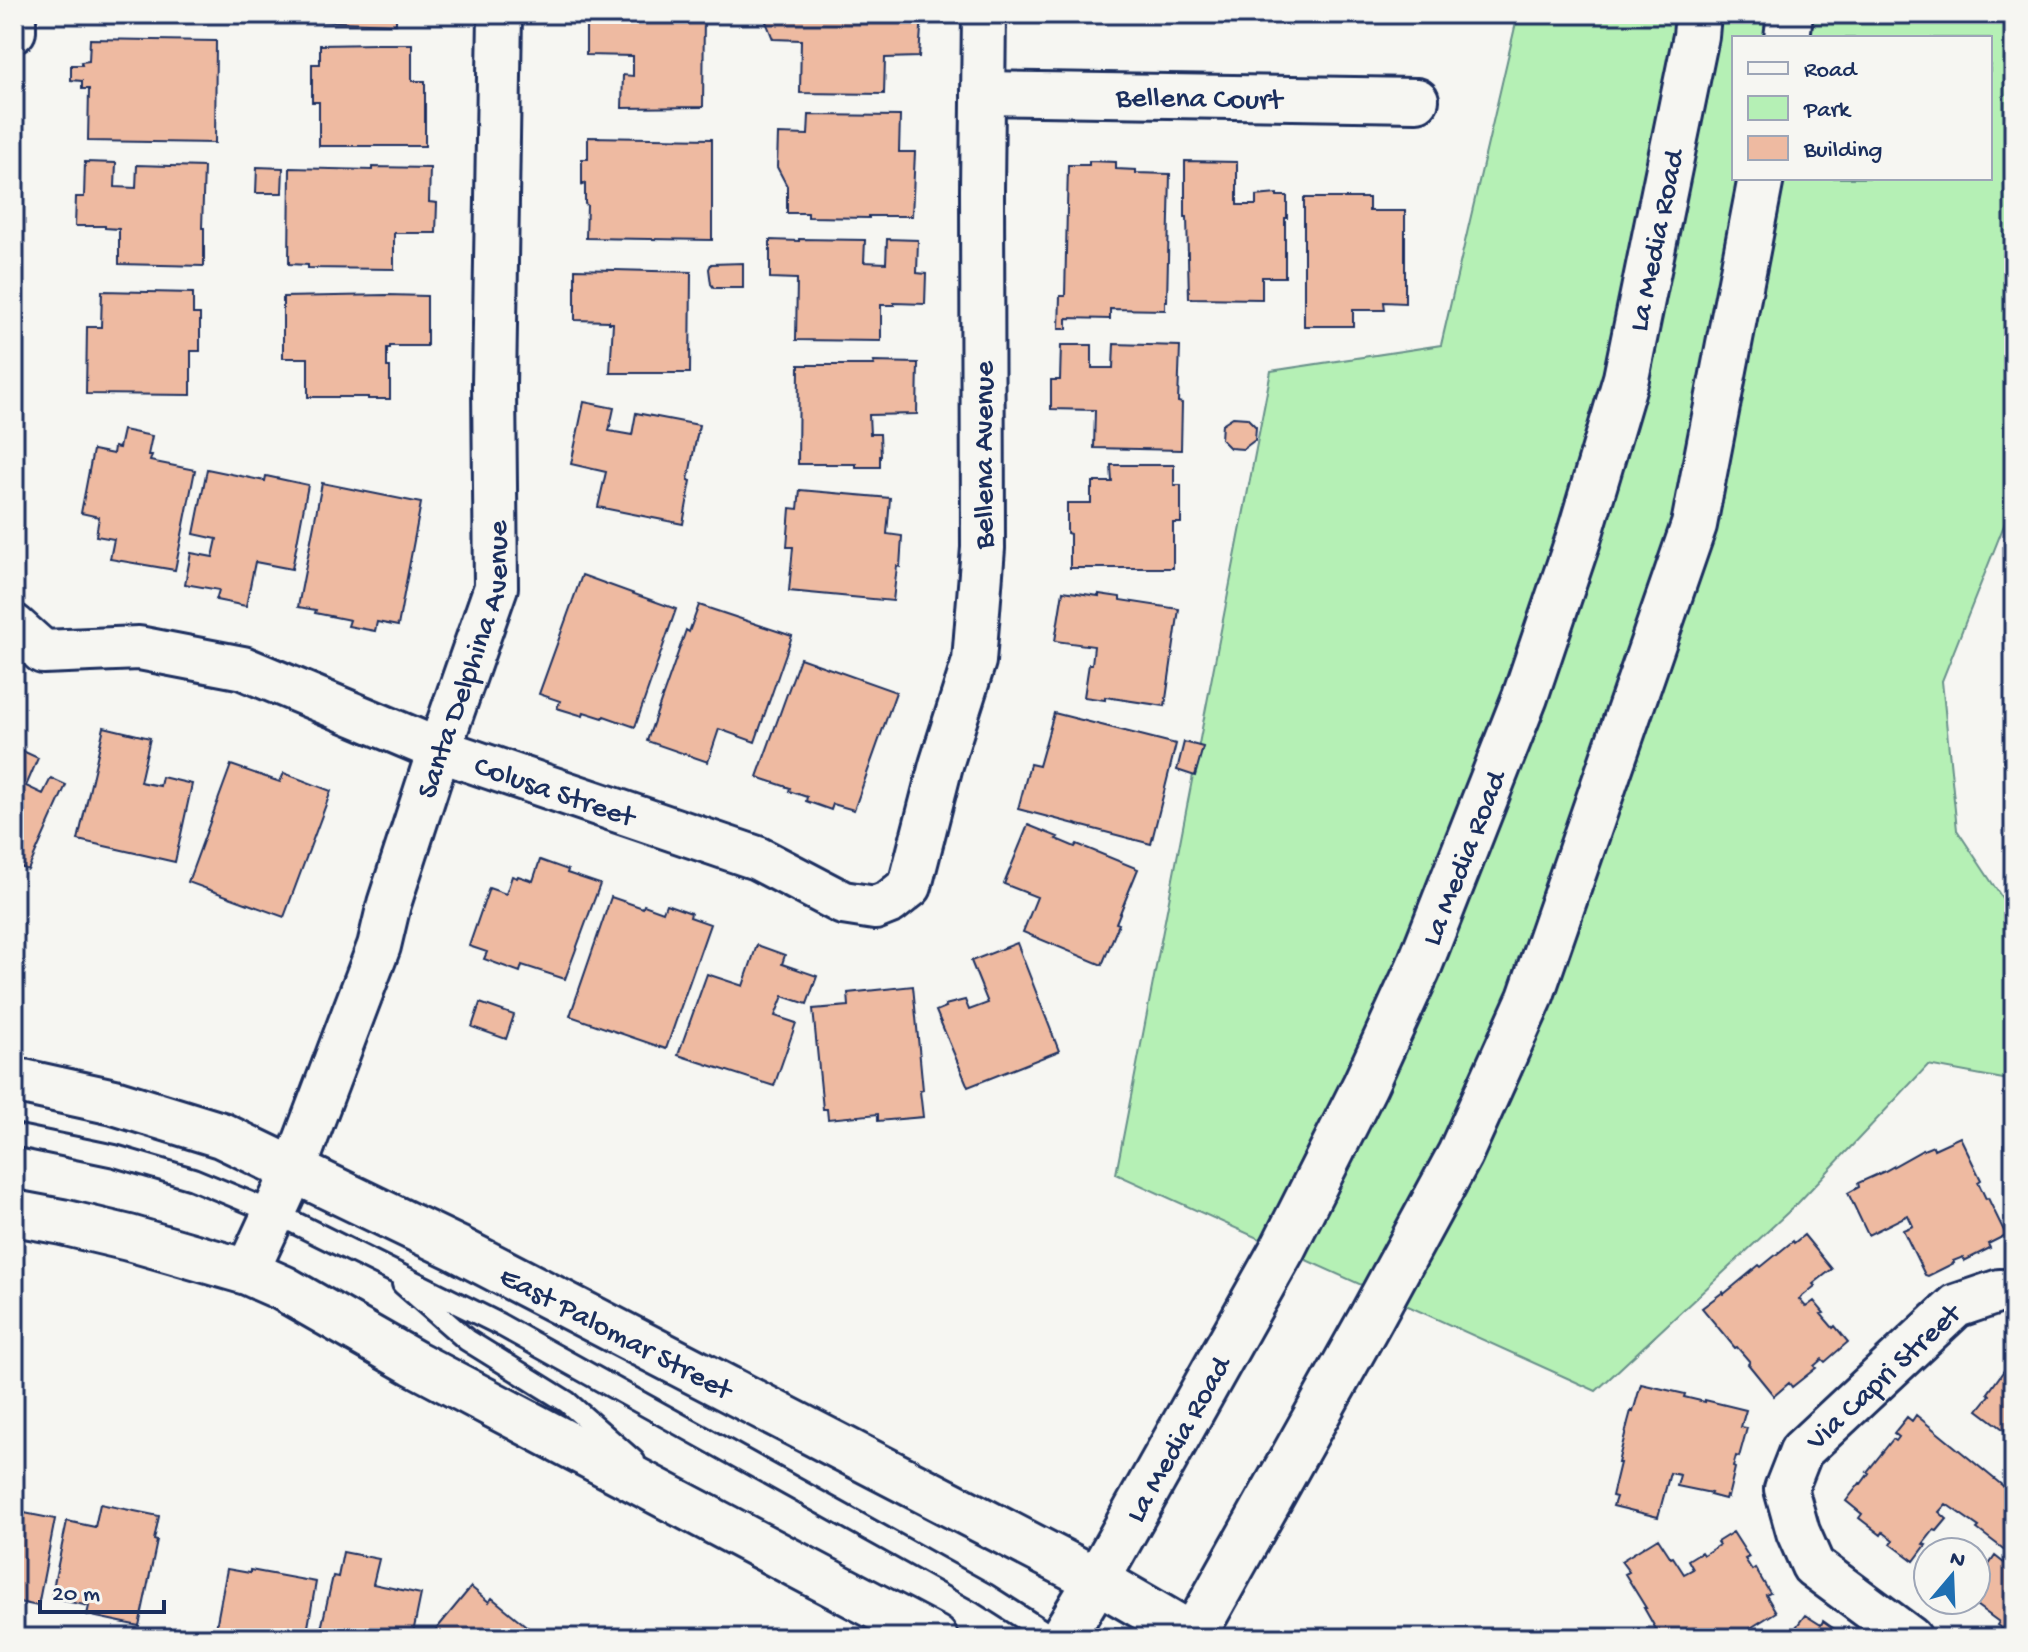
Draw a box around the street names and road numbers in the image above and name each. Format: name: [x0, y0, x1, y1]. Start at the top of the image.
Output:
street label: Bellena Court: [1114, 82, 1285, 120]
street label: La Media Road: [1623, 145, 1695, 335]
street label: Bellena Avenue: [969, 361, 1004, 550]
street label: Santa Delphina Avenue: [411, 520, 518, 803]
street label: Colusa Street: [469, 750, 641, 838]
street label: La Media Road: [1416, 765, 1517, 951]
street label: East Palomar Street: [492, 1261, 739, 1411]
street label: Via Capri Street: [1799, 1296, 1971, 1460]
street label: La Media Road: [1120, 1350, 1242, 1530]

